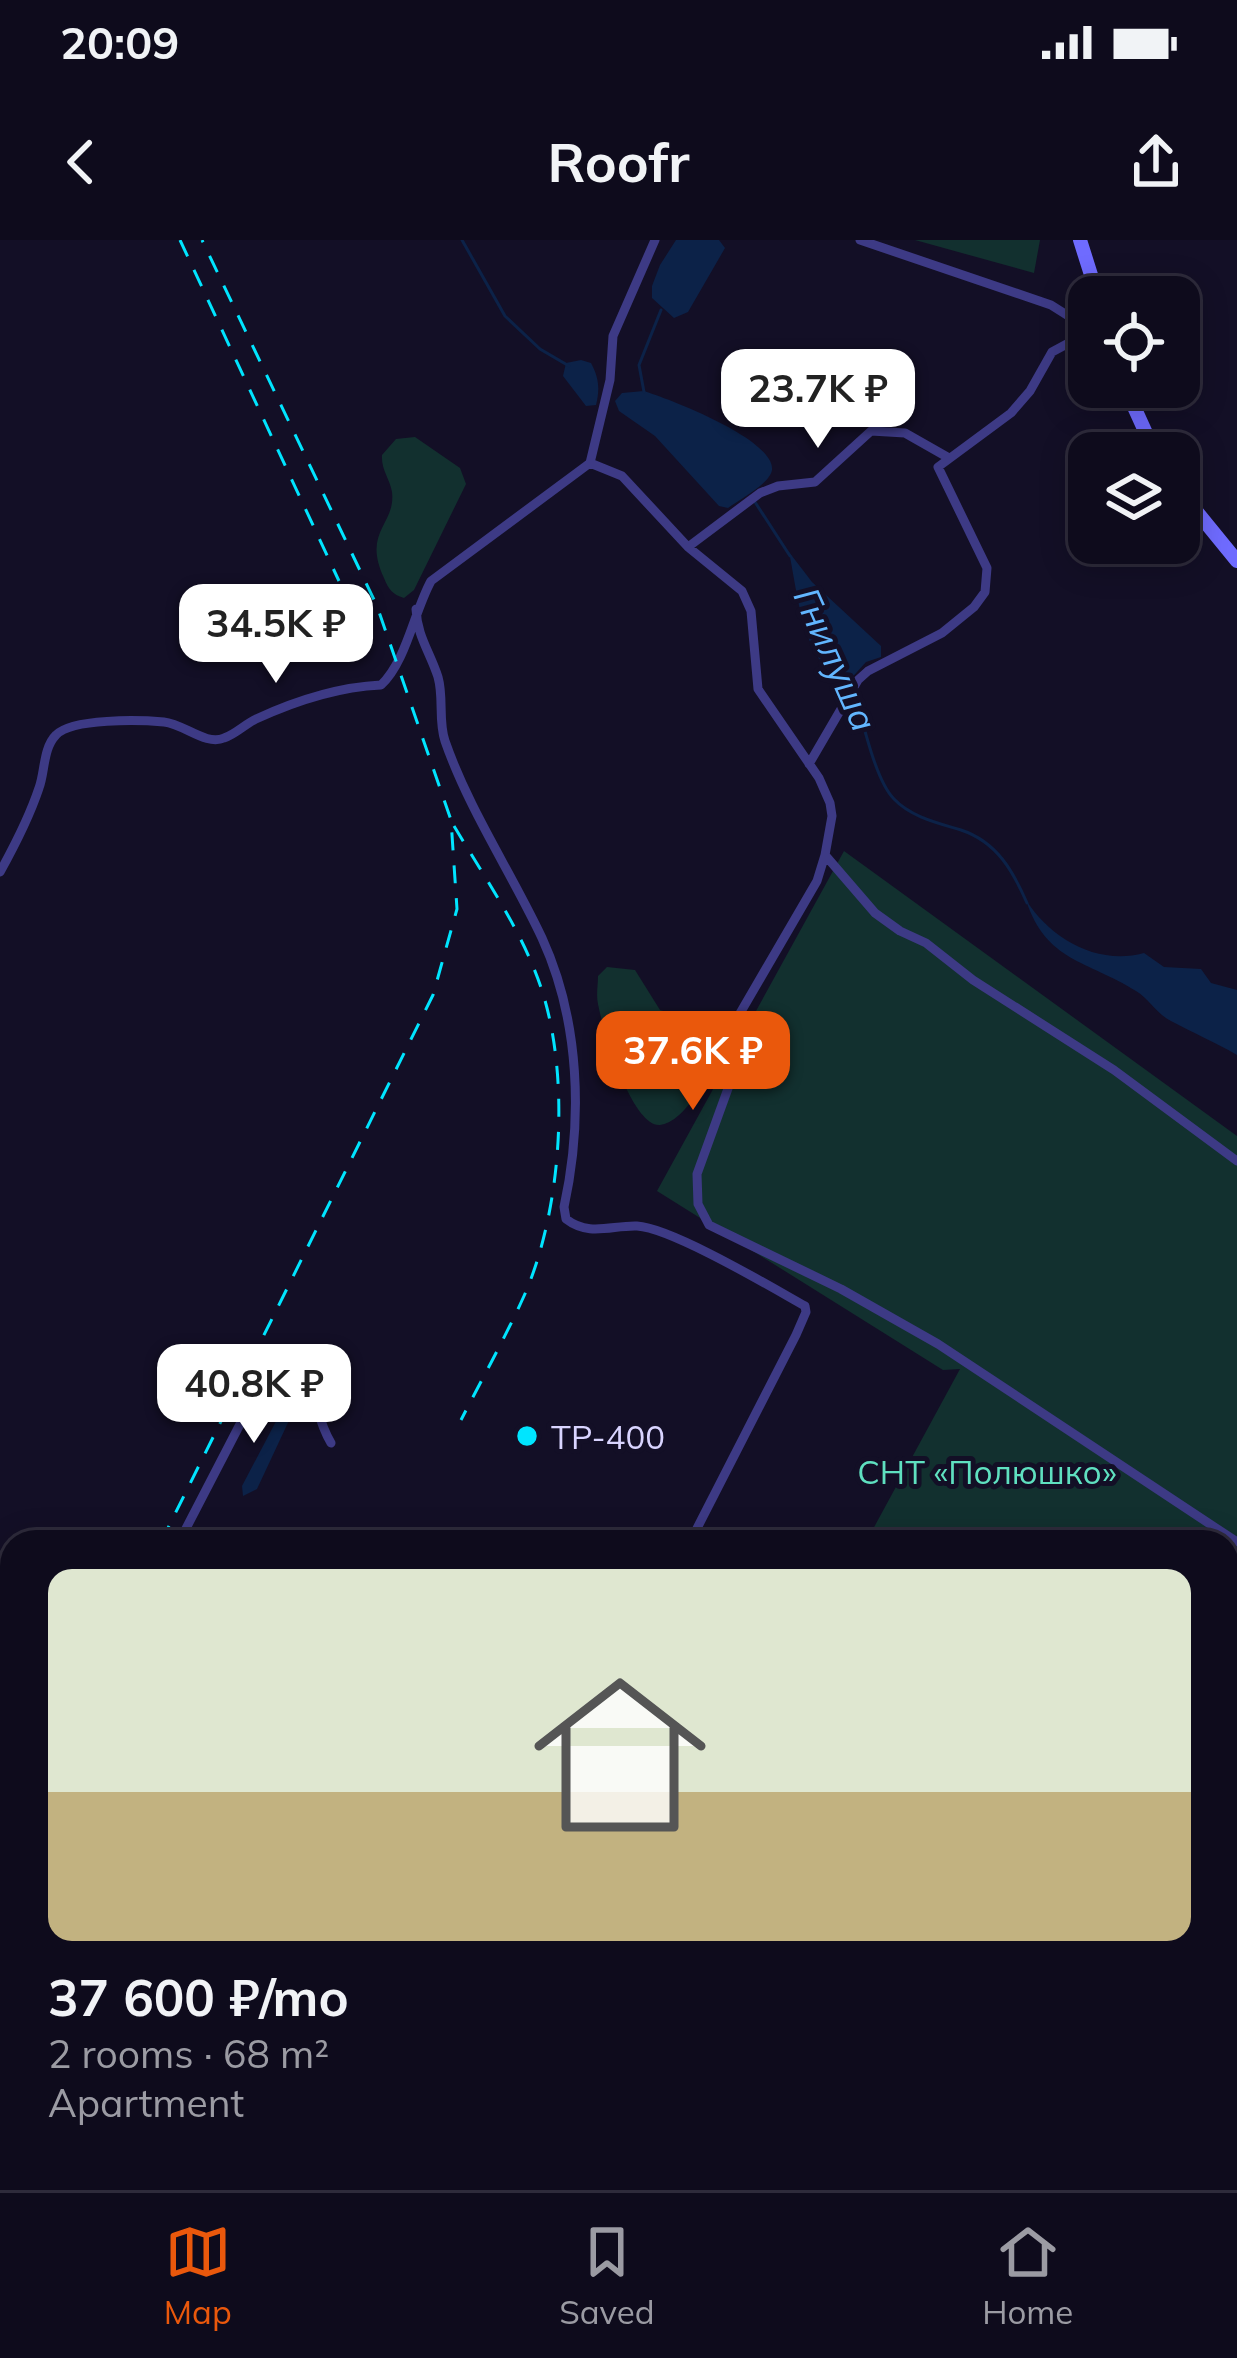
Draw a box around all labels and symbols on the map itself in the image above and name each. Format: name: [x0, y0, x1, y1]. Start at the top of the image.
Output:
pin: 23.7K ₽: [707, 349, 929, 451]
water label: Гнилуша: [785, 580, 887, 738]
pin: 34.5K ₽: [165, 584, 387, 686]
pin: 37.6K ₽: [582, 1011, 804, 1113]
pin: 40.8K ₽: [143, 1344, 365, 1446]
place label: ТР-400: [551, 1416, 665, 1457]
marker: ТР-400: [514, 1423, 540, 1449]
park label: СНТ «Полюшко»: [857, 1451, 1117, 1492]

